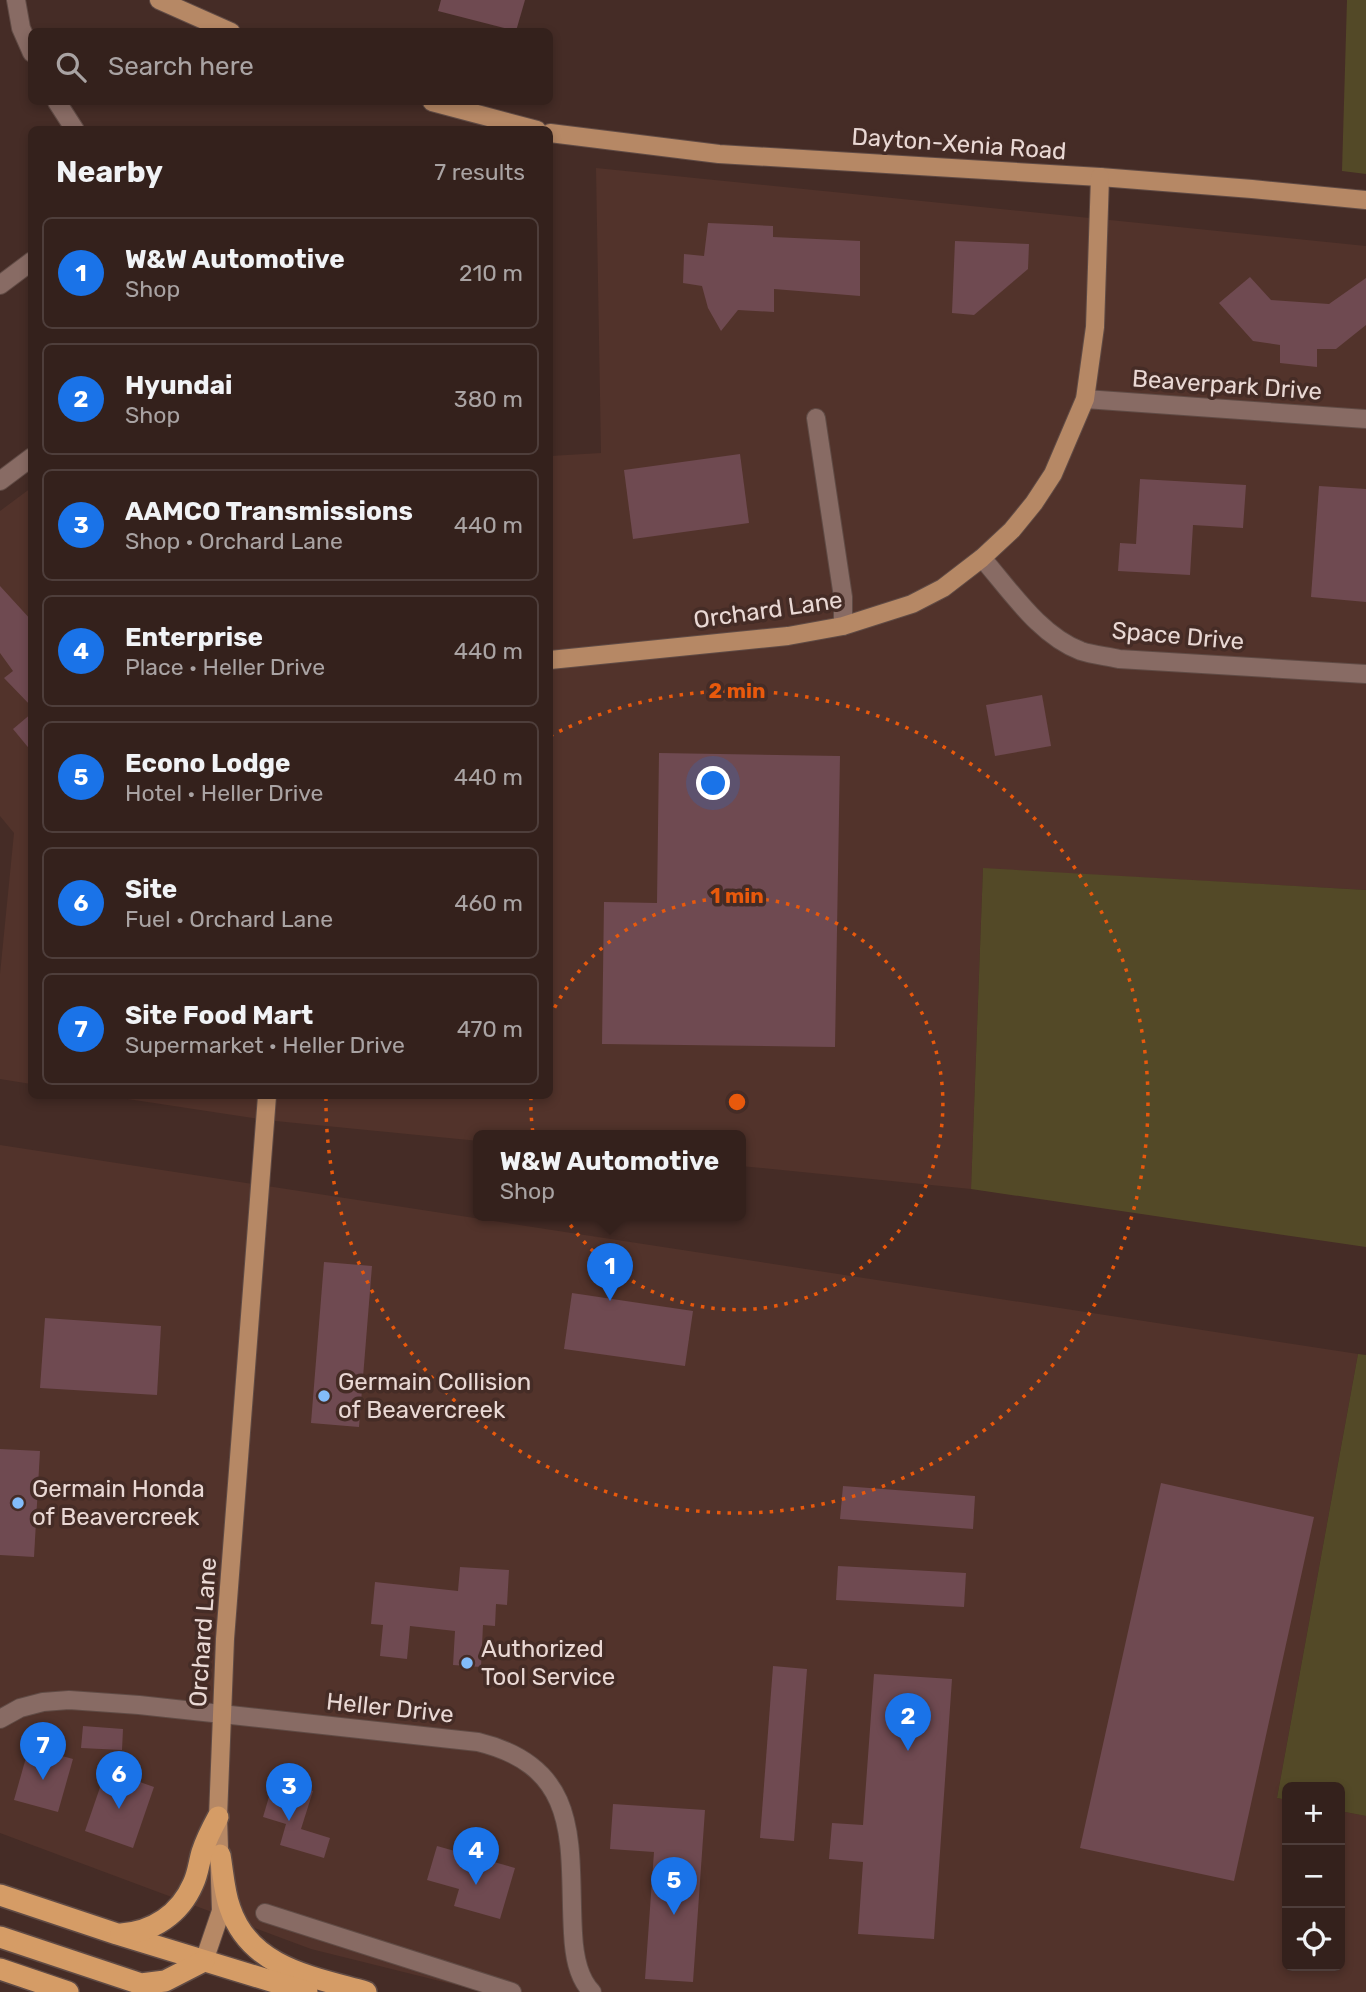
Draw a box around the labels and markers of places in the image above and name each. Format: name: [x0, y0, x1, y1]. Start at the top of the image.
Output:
centre of rings: [725, 1090, 749, 1114]
pin: 1: [587, 1243, 633, 1301]
place label: Germain Collision of Beavercreek: [338, 1368, 531, 1424]
marker: Germain Collision of Beavercreek: [316, 1388, 332, 1404]
place label: Germain Honda of Beavercreek: [32, 1475, 205, 1531]
marker: Germain Honda of Beavercreek: [10, 1495, 26, 1511]
place label: Authorized Tool Service: [481, 1635, 615, 1691]
marker: Authorized Tool Service: [459, 1655, 475, 1671]
pin: 2: [885, 1693, 931, 1751]
pin: 7: [20, 1722, 66, 1780]
pin: 6: [96, 1751, 142, 1809]
pin: 3: [266, 1763, 312, 1821]
pin: 4: [453, 1827, 499, 1885]
pin: 5: [651, 1857, 697, 1915]

